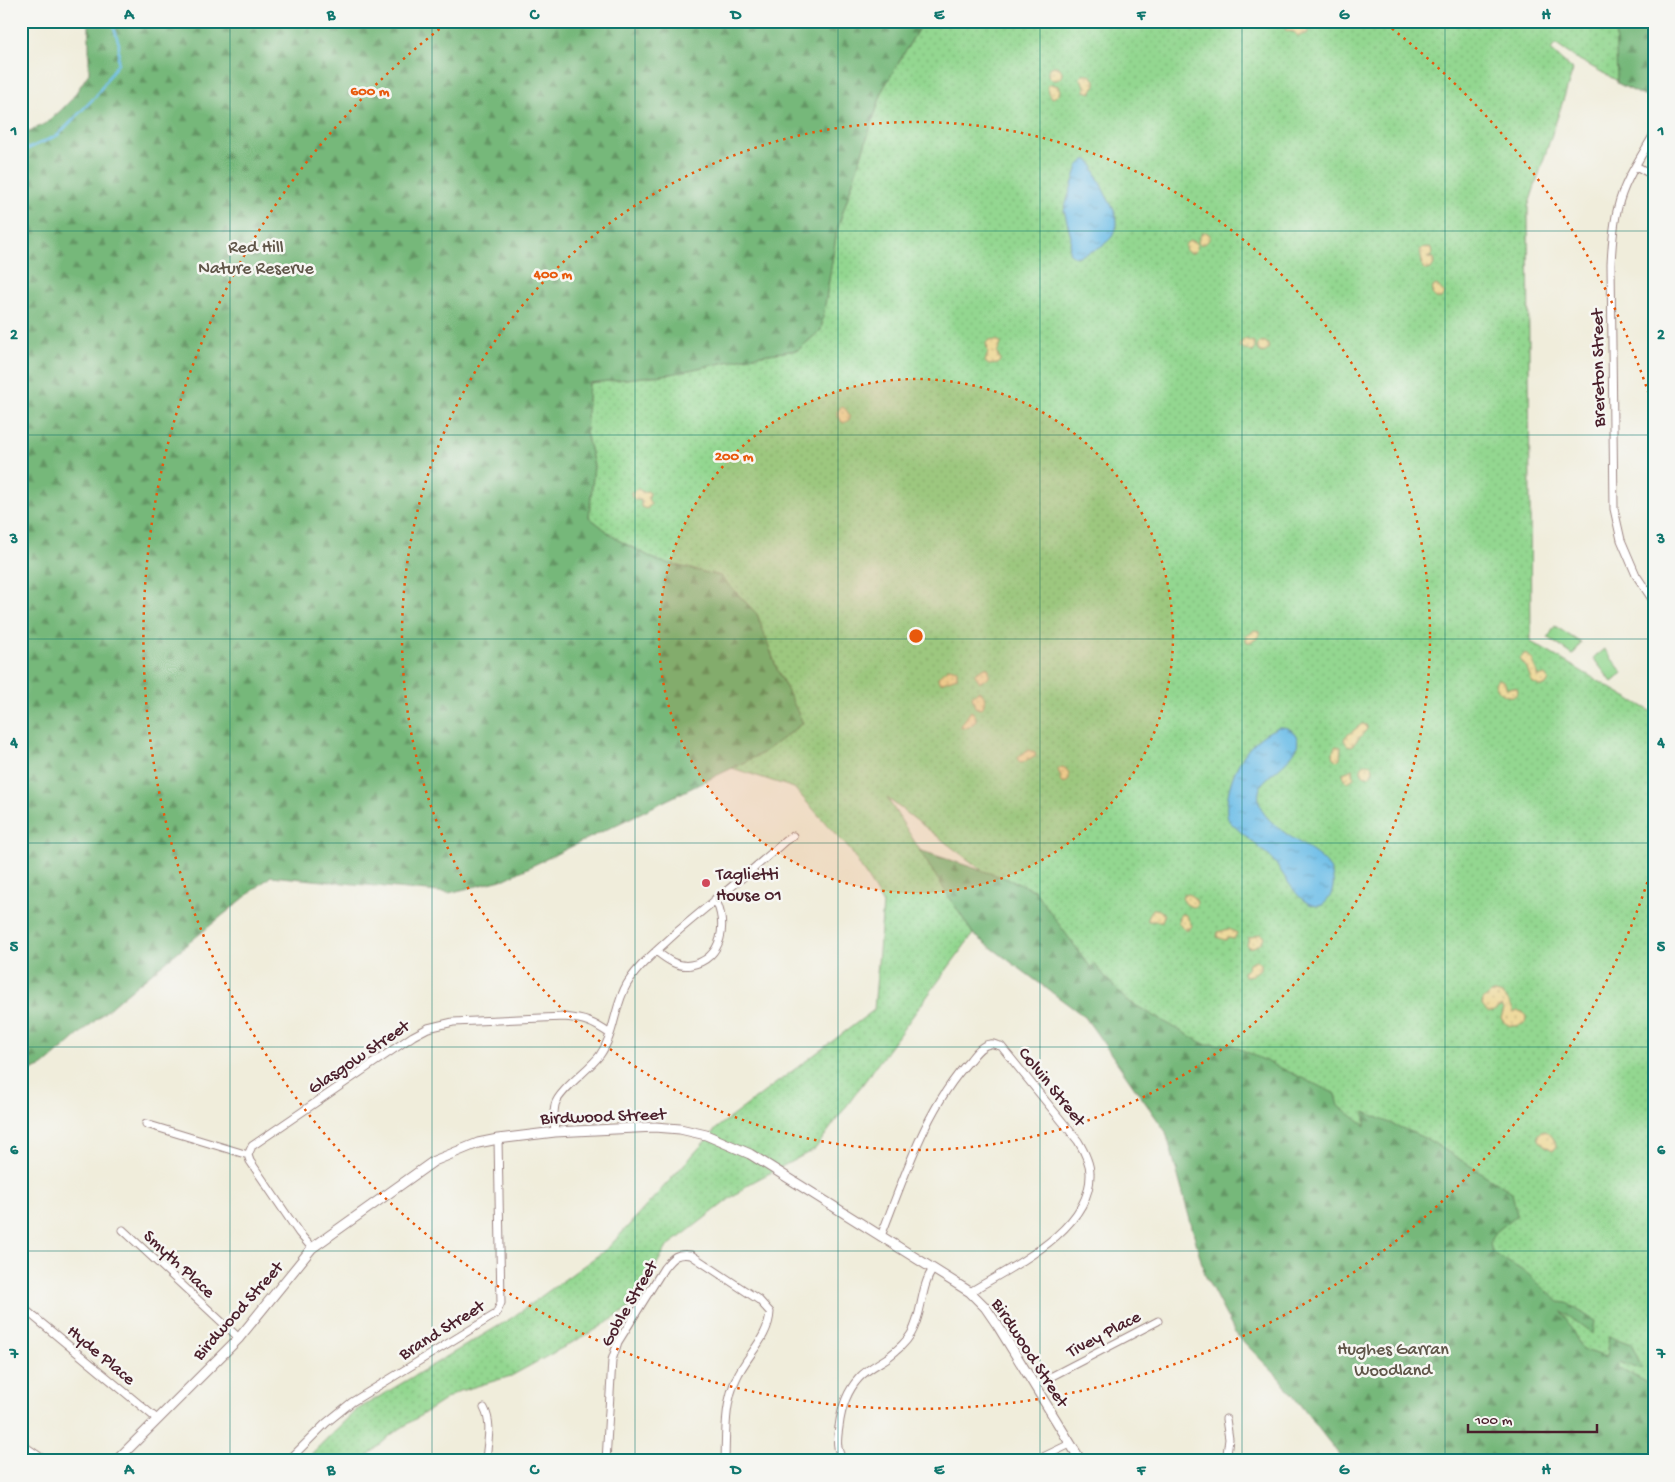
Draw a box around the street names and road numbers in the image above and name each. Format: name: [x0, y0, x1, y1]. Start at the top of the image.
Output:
street label: Brereton Street: [1588, 307, 1611, 428]
street label: Glasgow Street: [305, 1016, 415, 1100]
street label: Colvin Street: [1013, 1044, 1090, 1133]
street label: Birdwood Street: [539, 1105, 668, 1130]
street label: Smyth Place: [138, 1226, 219, 1304]
street label: Goble Street: [597, 1256, 664, 1351]
street label: Birdwood Street: [188, 1257, 290, 1366]
street label: Birdwood Street: [985, 1294, 1073, 1413]
street label: Brand Street: [395, 1296, 490, 1366]
street label: Tivey Place: [1063, 1307, 1145, 1364]
street label: Hyde Place: [62, 1321, 139, 1391]

